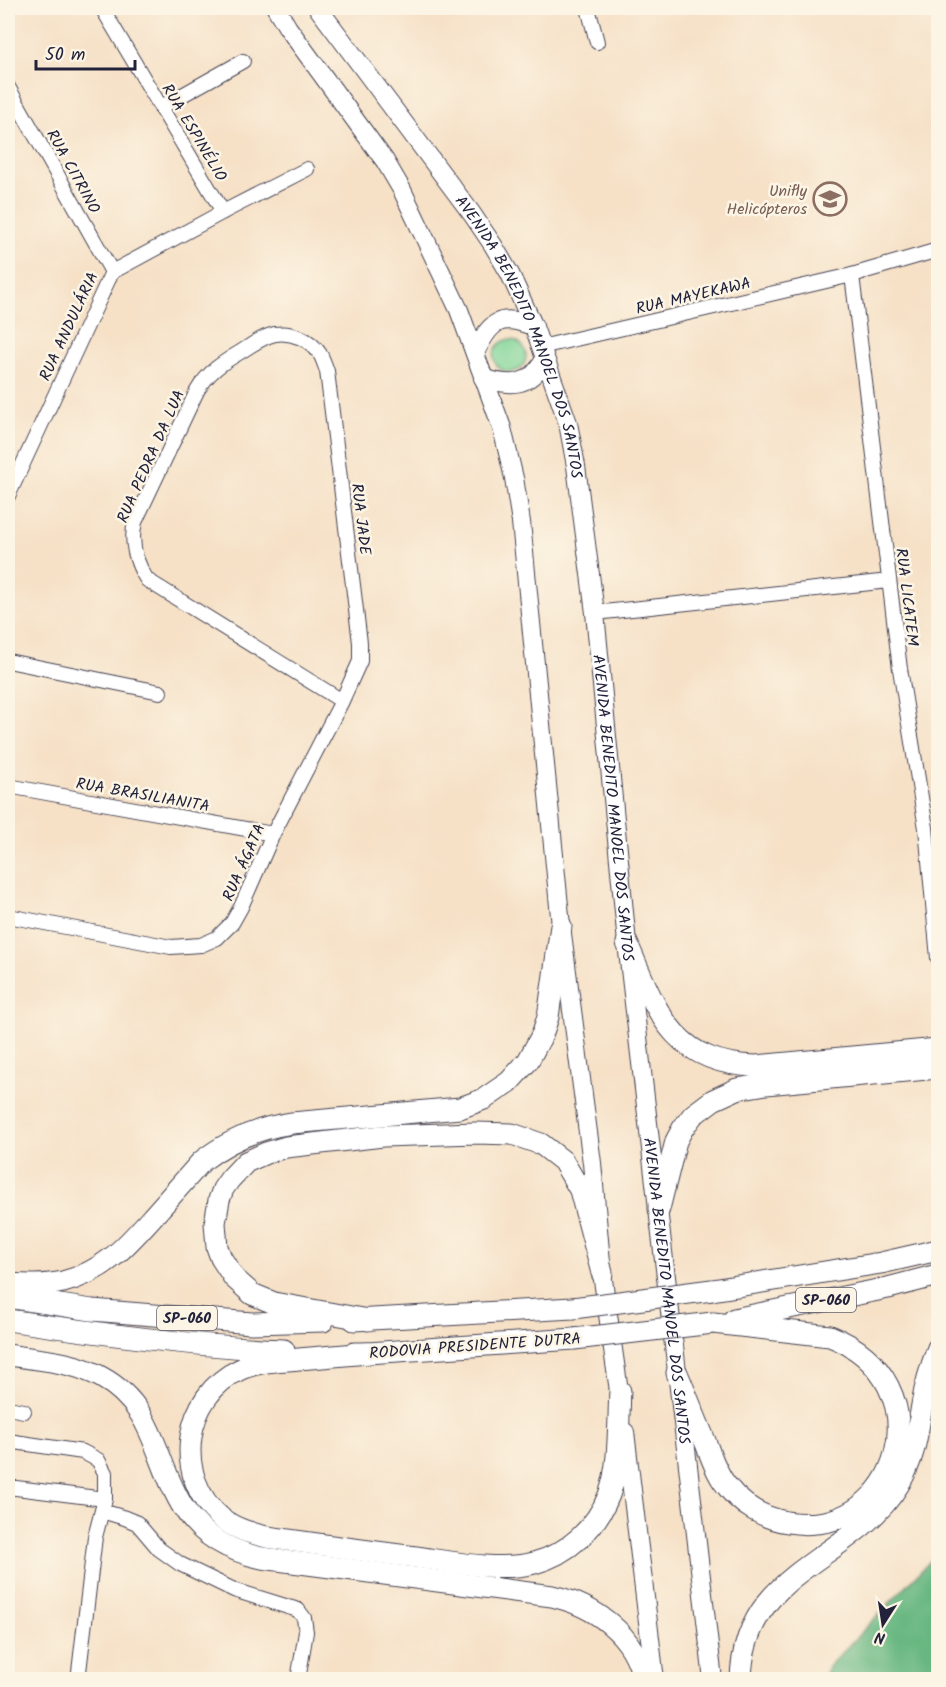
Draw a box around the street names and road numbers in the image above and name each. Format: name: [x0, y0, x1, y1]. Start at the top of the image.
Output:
street label: RUA ESPINÉLIO: [155, 79, 233, 187]
street label: RUA CITRINO: [39, 125, 106, 219]
street label: AVENIDA BENEDITO MANOEL DOS SANTOS: [448, 190, 589, 480]
street label: RUA ANDULÁRIA: [33, 268, 106, 385]
street label: RUA MAYEKAWA: [633, 271, 754, 322]
street label: RUA PEDRA DA LUA: [111, 386, 192, 527]
street label: RUA JADE: [344, 482, 377, 557]
street label: RUA LICATEM: [888, 547, 925, 648]
street label: AVENIDA BENEDITO MANOEL DOS SANTOS: [585, 653, 640, 963]
street label: RUA BRASILIANITA: [74, 771, 212, 820]
street label: RUA ÁGATA: [216, 820, 273, 905]
street label: AVENIDA BENEDITO MANOEL DOS SANTOS: [636, 1136, 696, 1446]
road number: SP-060: [796, 1288, 856, 1312]
road number: SP-060: [157, 1306, 217, 1330]
street label: RODOVIA PRESIDENTE DUTRA: [368, 1327, 582, 1366]

